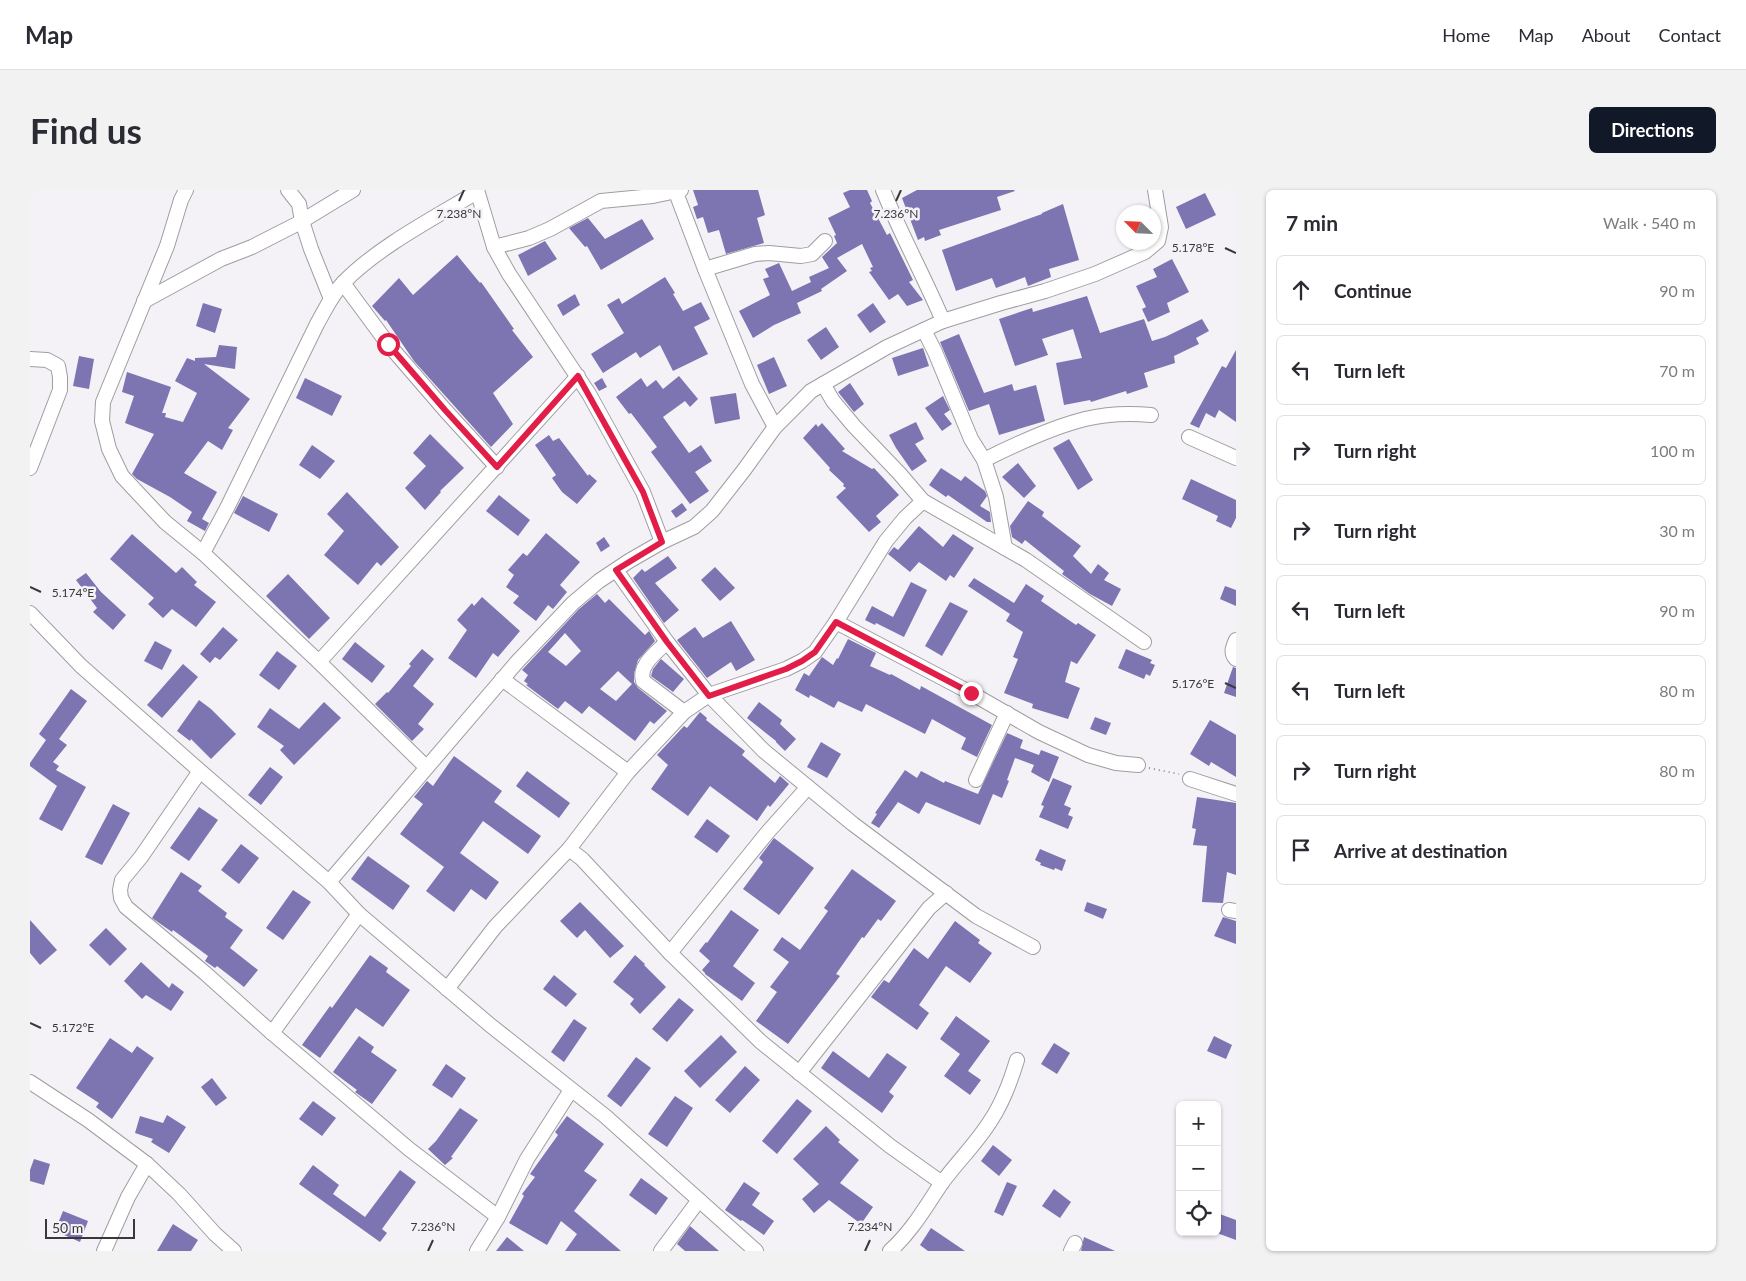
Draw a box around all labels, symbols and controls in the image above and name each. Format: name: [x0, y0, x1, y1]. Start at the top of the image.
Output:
text: Map: [25, 20, 73, 49]
text: Home: [1442, 24, 1490, 46]
text: Map: [1518, 24, 1554, 46]
text: About: [1582, 24, 1631, 46]
text: Contact: [1659, 24, 1721, 46]
button: Directions: [1589, 107, 1716, 153]
text: Find us: [30, 109, 142, 151]
north arrow: [1116, 205, 1161, 250]
text: 7.238°N: [437, 206, 481, 221]
text: 7.236°N: [874, 206, 918, 221]
text: 7 min: [1286, 210, 1338, 235]
text: Walk · 540 m: [1603, 213, 1696, 232]
text: 5.178°E: [1172, 240, 1214, 255]
icon: ahead: [1287, 276, 1315, 304]
text: Continue: [1334, 279, 1412, 302]
text: 90 m: [1659, 281, 1695, 300]
route start: [377, 333, 400, 356]
icon: left: [1287, 356, 1315, 384]
text: Turn left: [1334, 359, 1405, 382]
text: 70 m: [1659, 361, 1695, 380]
icon: right: [1287, 436, 1315, 464]
text: Turn right: [1334, 439, 1416, 462]
text: 100 m: [1650, 441, 1695, 460]
icon: right: [1287, 516, 1315, 544]
text: Turn right: [1334, 519, 1416, 542]
text: 30 m: [1659, 521, 1695, 540]
text: 5.174°E: [52, 585, 94, 600]
icon: left: [1287, 596, 1315, 624]
text: Turn left: [1334, 599, 1405, 622]
text: 90 m: [1659, 601, 1695, 620]
text: 5.176°E: [1172, 676, 1214, 691]
icon: left: [1287, 676, 1315, 704]
text: Turn left: [1334, 679, 1405, 702]
text: 80 m: [1659, 681, 1695, 700]
route end: [960, 682, 983, 705]
icon: right: [1287, 756, 1315, 784]
text: Turn right: [1334, 759, 1416, 782]
text: 80 m: [1659, 761, 1695, 780]
icon: arrive: [1287, 836, 1315, 864]
text: Arrive at destination: [1334, 839, 1507, 862]
text: 5.172°E: [52, 1020, 94, 1035]
map controls: [1176, 1101, 1221, 1236]
button: +: [1176, 1101, 1221, 1146]
button: −: [1176, 1146, 1221, 1191]
button: locate: [1176, 1191, 1221, 1236]
scale bar: [45, 1216, 135, 1239]
text: 50 m: [52, 1219, 83, 1236]
text: 7.236°N: [411, 1219, 455, 1234]
text: 7.234°N: [848, 1219, 892, 1234]

